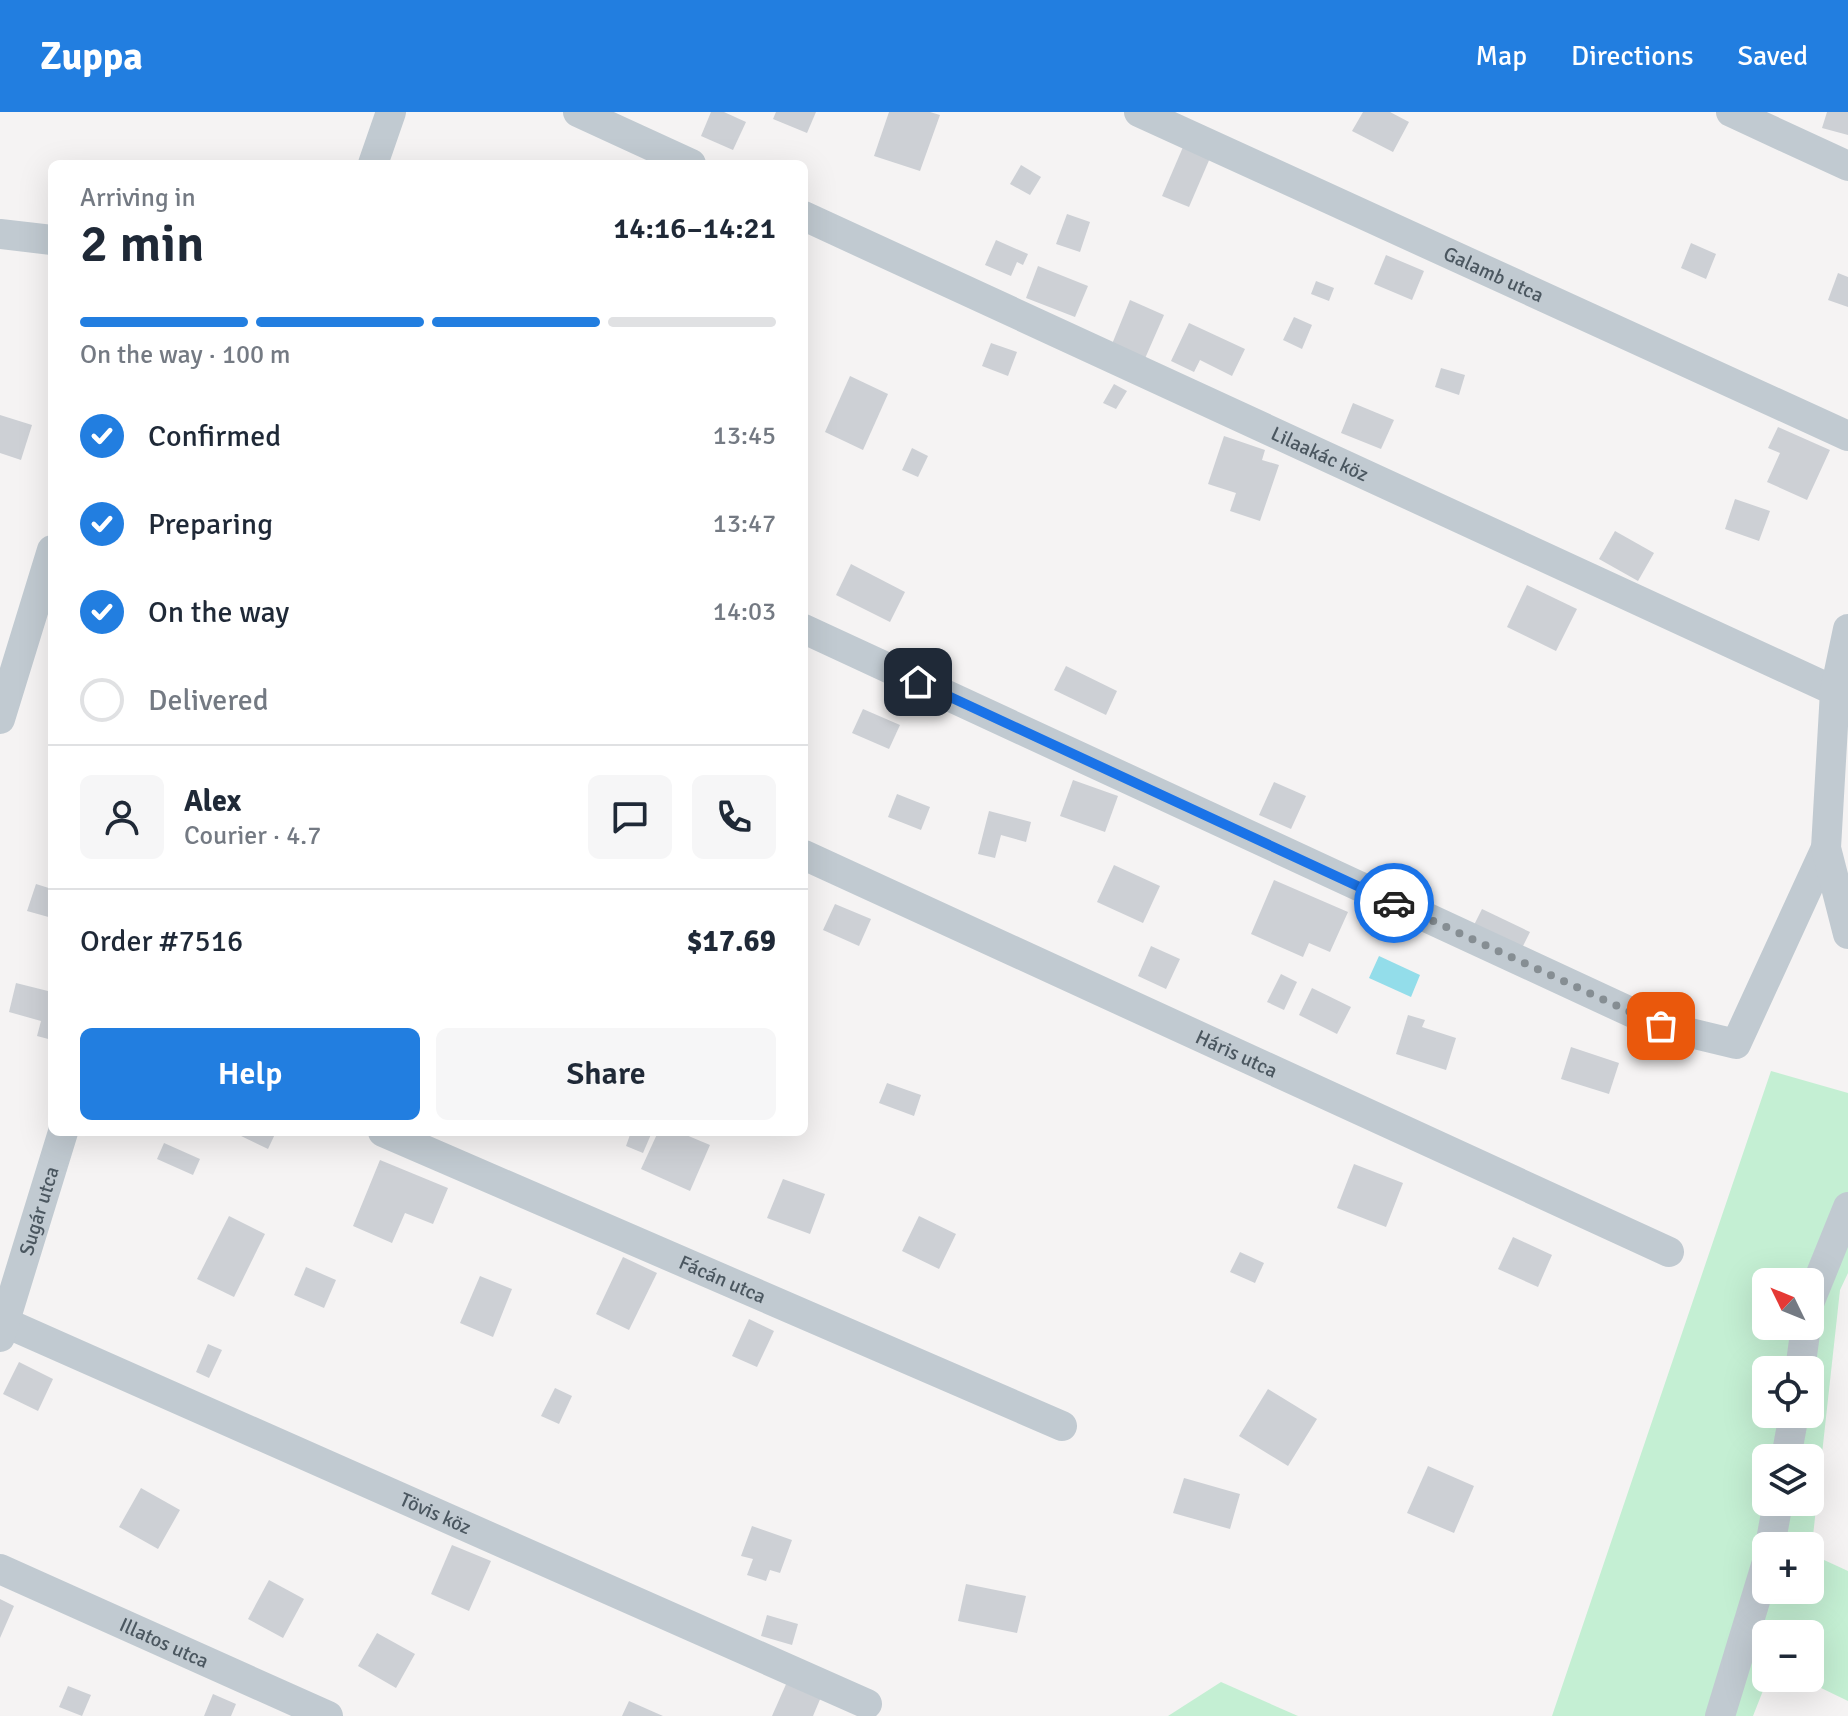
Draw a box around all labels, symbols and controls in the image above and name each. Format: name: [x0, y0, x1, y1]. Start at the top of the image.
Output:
text: Zuppa: [40, 33, 143, 80]
text: Map: [1475, 39, 1527, 73]
text: Directions: [1571, 39, 1693, 73]
text: Saved: [1737, 39, 1808, 73]
text: Arriving in: [80, 182, 196, 214]
text: 14:16–14:21: [613, 210, 776, 247]
text: 2 min: [80, 212, 205, 276]
street label: Galamb utca: [1439, 241, 1548, 308]
text: On the way · 100 m: [80, 339, 290, 371]
icon: check: [80, 414, 124, 458]
text: Confirmed: [148, 418, 281, 455]
text: 13:45: [713, 420, 776, 452]
street label: Lilaakác köz: [1267, 421, 1372, 487]
icon: check: [80, 502, 124, 546]
text: Preparing: [148, 506, 273, 543]
text: 13:47: [713, 508, 776, 540]
icon: check: [80, 590, 124, 634]
text: On the way: [148, 594, 289, 631]
text: 14:03: [713, 596, 776, 628]
pin: [884, 648, 952, 716]
icon: home: [896, 660, 940, 704]
text: Delivered: [148, 682, 269, 719]
button: person: [80, 775, 164, 859]
button: chat: [588, 775, 672, 859]
button: phone: [692, 775, 776, 859]
text: Alex: [184, 783, 241, 820]
text: Courier · 4.7: [184, 820, 321, 852]
courier: [1354, 863, 1434, 943]
icon: car: [1372, 881, 1416, 925]
text: Order #7516: [80, 923, 243, 960]
text: $17.69: [686, 923, 776, 960]
pin: [1627, 992, 1695, 1060]
icon: bag: [1639, 1004, 1683, 1048]
street label: Háris utca: [1192, 1024, 1281, 1084]
button: Help: [80, 1028, 420, 1120]
button: Share: [436, 1028, 776, 1120]
street label: Sugár utca: [14, 1163, 65, 1259]
street label: Fácán utca: [675, 1250, 770, 1309]
north arrow: [1752, 1268, 1824, 1340]
map controls: [1752, 1268, 1824, 1692]
button: locate: [1752, 1356, 1824, 1428]
button: layers: [1752, 1444, 1824, 1516]
street label: Tövis köz: [396, 1487, 475, 1540]
button: +: [1752, 1532, 1824, 1604]
street label: Illatos utca: [116, 1612, 213, 1674]
button: −: [1752, 1620, 1824, 1692]

